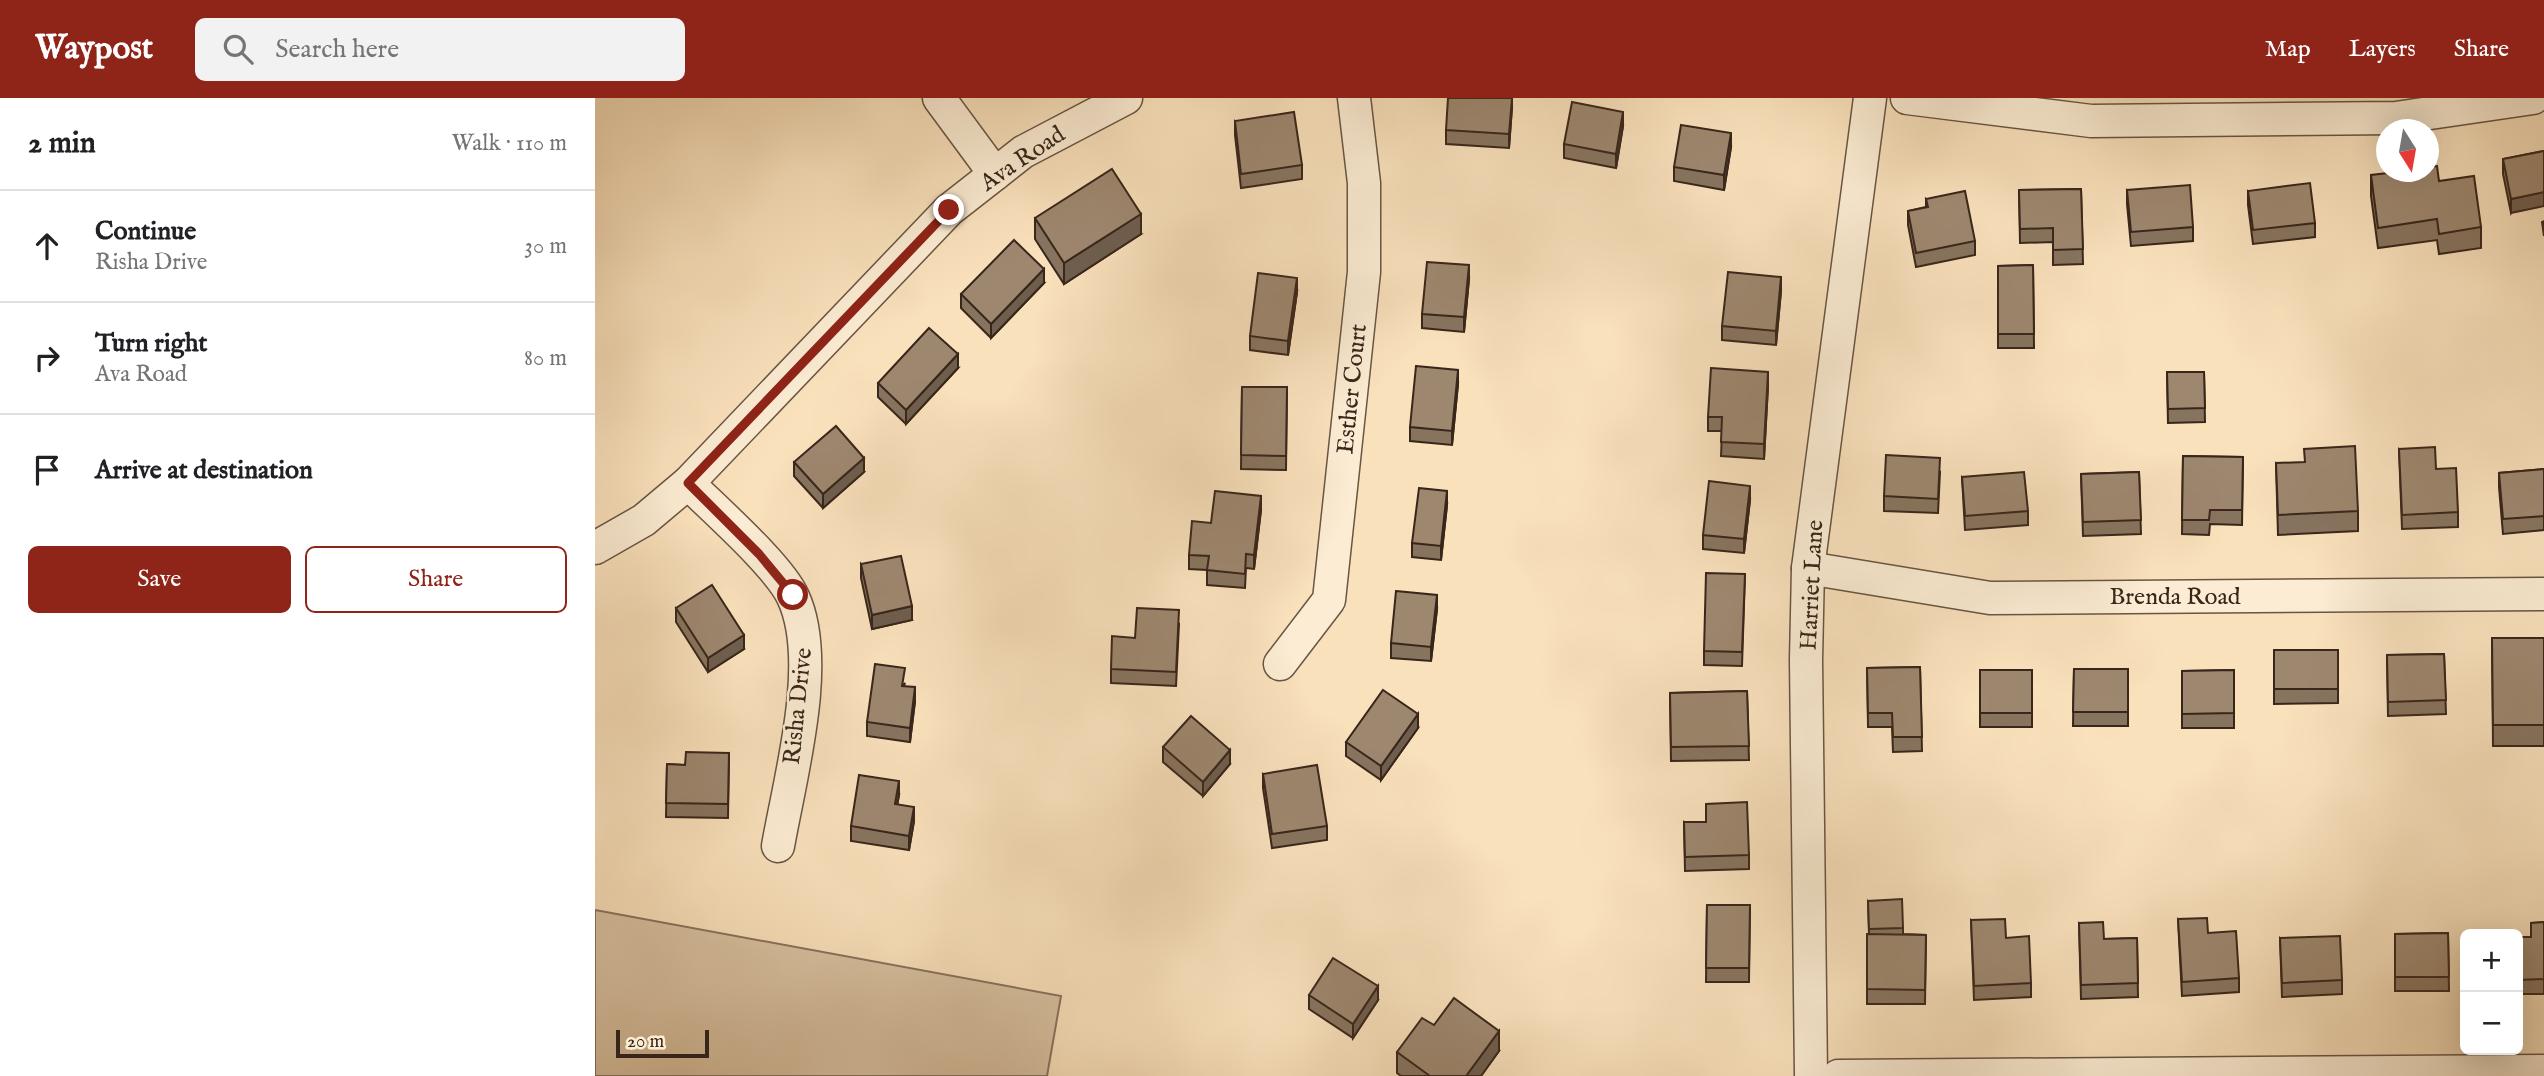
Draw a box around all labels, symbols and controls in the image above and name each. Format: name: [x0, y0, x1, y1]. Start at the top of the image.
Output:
search box: [195, 18, 685, 81]
text: Waypost: [35, 28, 153, 70]
icon: search: [219, 30, 257, 68]
text: Search here: [275, 33, 399, 66]
text: Map: [2265, 34, 2311, 65]
text: Layers: [2349, 34, 2416, 65]
text: Share: [2454, 34, 2509, 65]
street label: Ava Road: [973, 119, 1072, 200]
north arrow: [2376, 119, 2439, 182]
text: 2 min: [28, 125, 96, 163]
text: Walk · 110 m: [452, 129, 567, 158]
route end: [933, 194, 964, 225]
text: Continue: [95, 215, 196, 248]
icon: ahead: [28, 227, 66, 265]
text: 30 m: [524, 232, 567, 261]
text: Risha Drive: [95, 248, 207, 277]
street label: Esther Court: [1330, 323, 1375, 456]
text: Turn right: [95, 327, 208, 360]
icon: right: [28, 339, 66, 377]
text: 80 m: [524, 344, 567, 373]
text: Ava Road: [95, 360, 187, 389]
icon: arrive: [28, 451, 66, 489]
text: Arrive at destination: [95, 454, 313, 487]
street label: Harriet Lane: [1794, 519, 1831, 651]
button: Save: [28, 546, 291, 613]
button: Share: [305, 546, 567, 613]
route start: [777, 579, 808, 610]
street label: Brenda Road: [2109, 582, 2241, 613]
street label: Risha Drive: [777, 646, 820, 766]
map controls: [2460, 929, 2523, 1055]
button: +: [2460, 929, 2523, 992]
button: −: [2460, 992, 2523, 1055]
scale bar: [616, 1027, 709, 1059]
text: 20 m: [627, 1030, 664, 1054]

